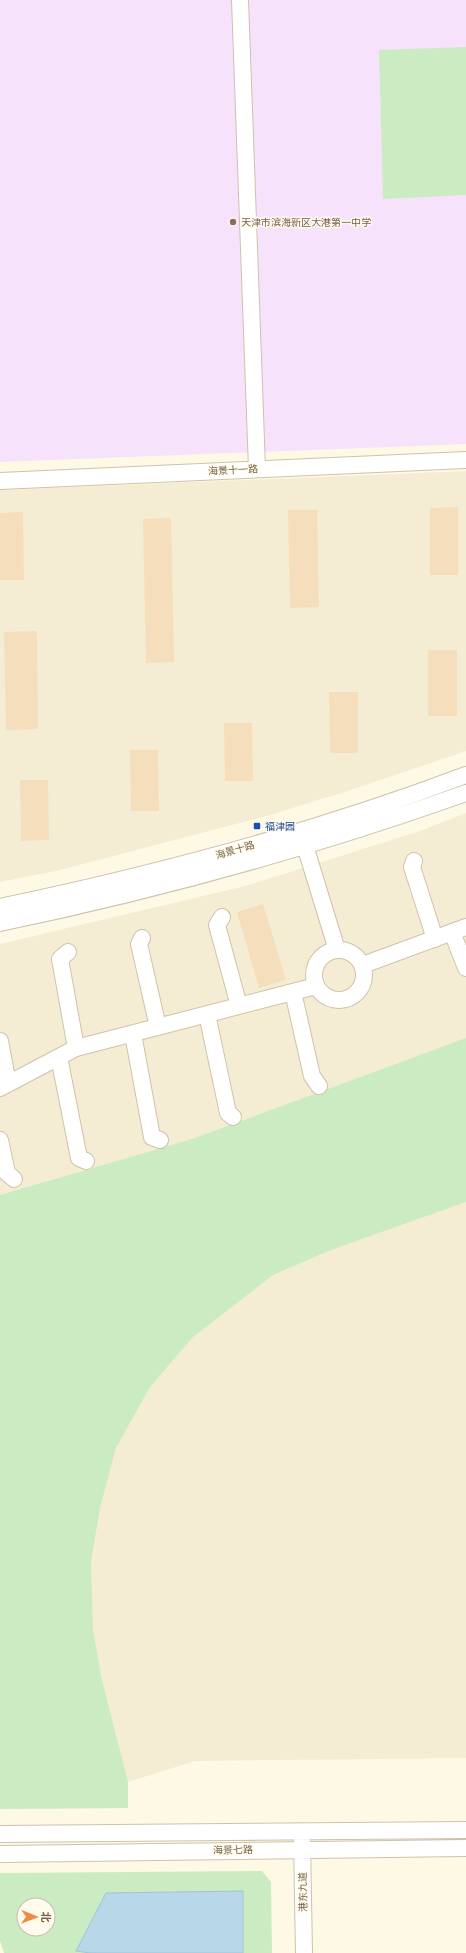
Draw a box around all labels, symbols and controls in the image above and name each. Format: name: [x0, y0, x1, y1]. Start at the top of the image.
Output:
place label: 天津市滨海新区大港第一中学: [241, 216, 371, 229]
marker: 天津市滨海新区大港第一中学: [228, 217, 238, 227]
street label: 海景十一路: [208, 462, 258, 478]
place label: 福津园: [265, 820, 295, 833]
marker: 福津园: [252, 821, 262, 831]
street label: 海景十路: [214, 838, 256, 862]
street label: 海景七路: [213, 1843, 253, 1857]
street label: 港东九道: [296, 1872, 310, 1912]
north arrow: [16, 1897, 56, 1937]
text: 北: [39, 1912, 53, 1923]

